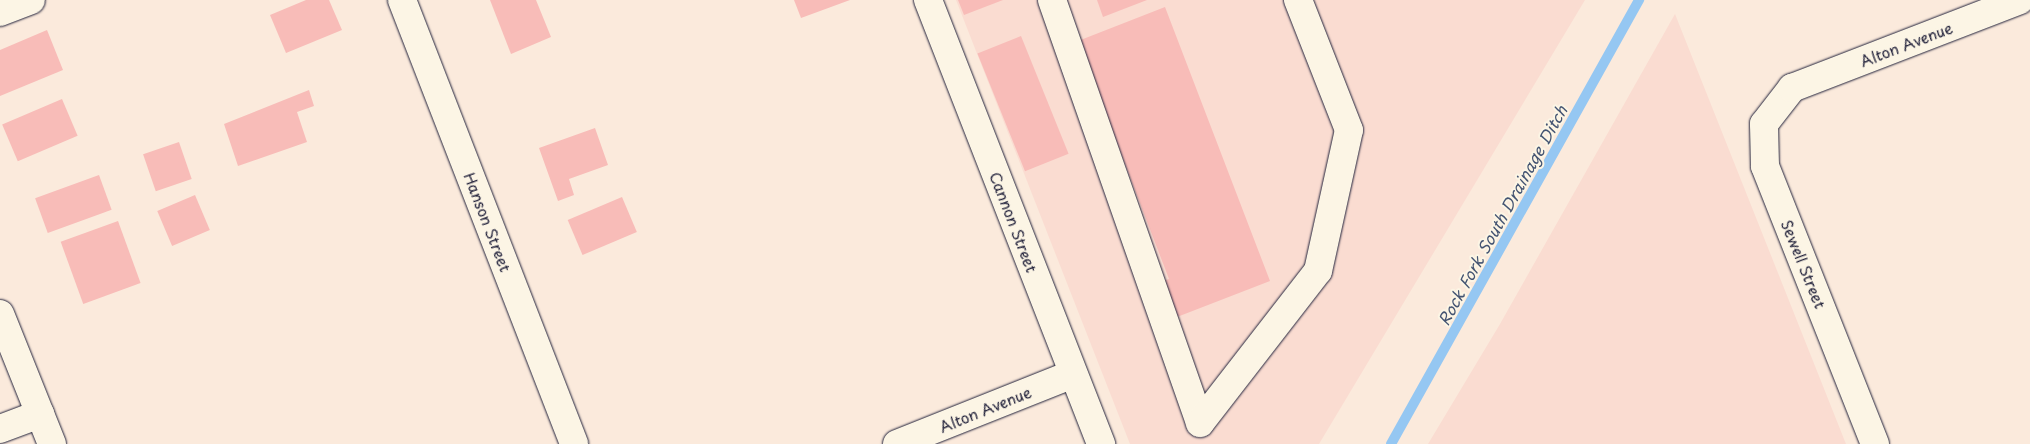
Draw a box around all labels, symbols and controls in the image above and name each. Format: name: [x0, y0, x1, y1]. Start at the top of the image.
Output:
street label: Alton Avenue: [1858, 18, 1954, 70]
water label: Rock Fork South Drainage Ditch: [1433, 102, 1571, 328]
street label: Cannon Street: [987, 169, 1041, 275]
street label: Hanson Street: [461, 170, 515, 274]
street label: Sewell Street: [1778, 217, 1830, 311]
street label: Alton Avenue: [937, 383, 1033, 435]

